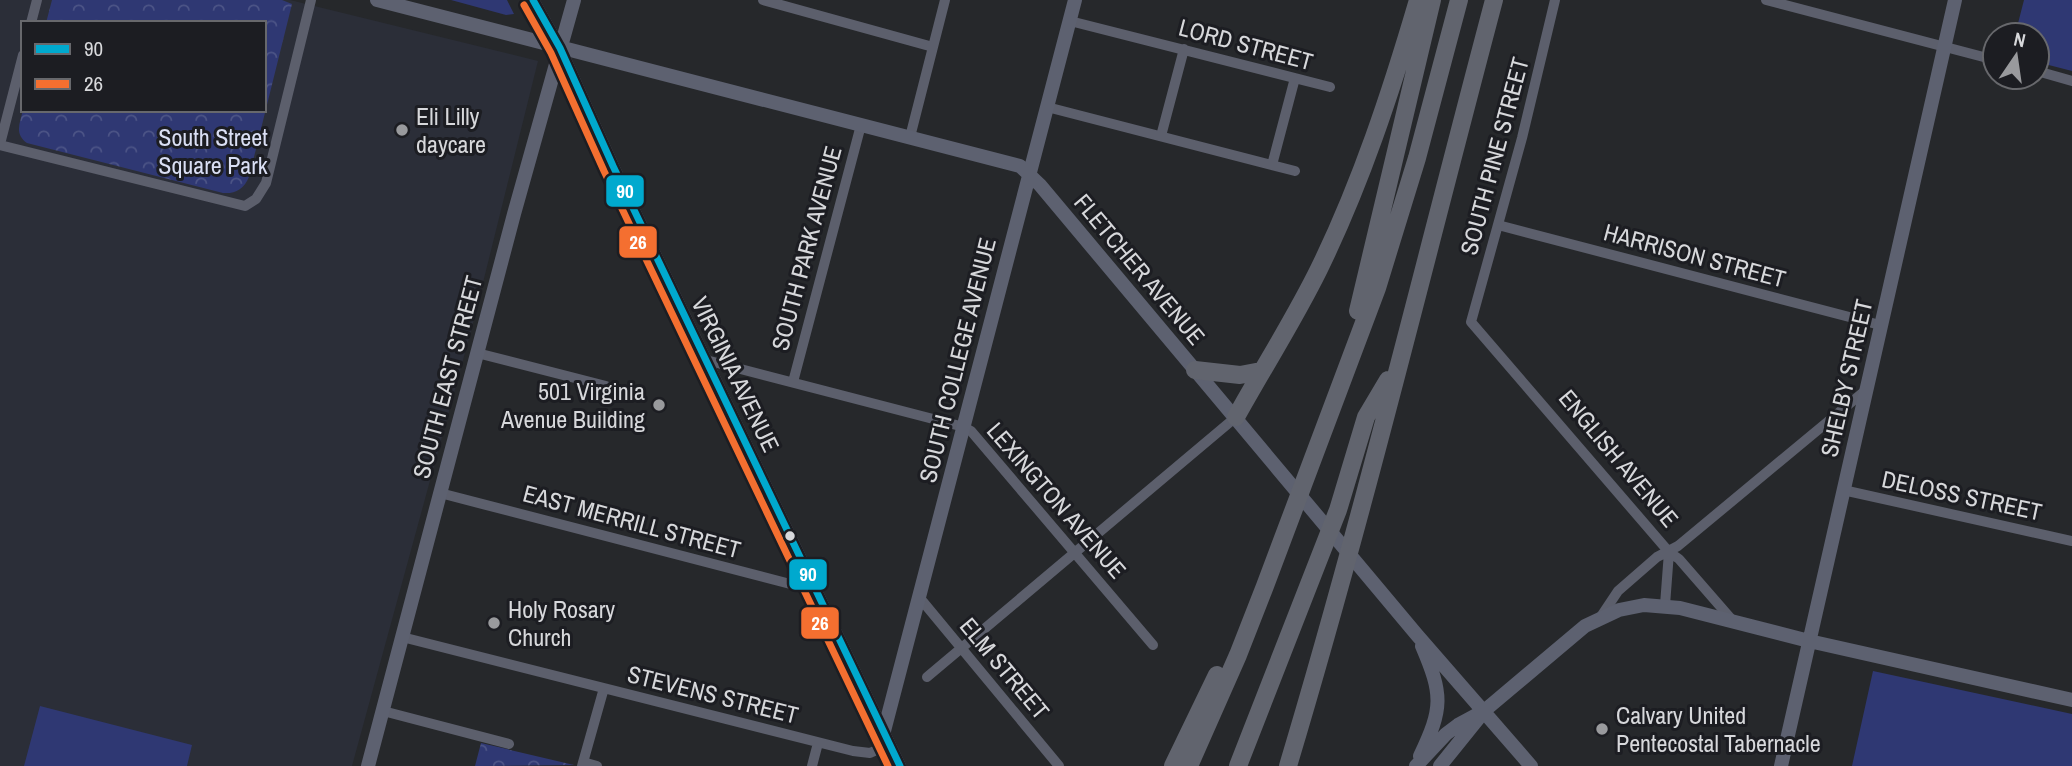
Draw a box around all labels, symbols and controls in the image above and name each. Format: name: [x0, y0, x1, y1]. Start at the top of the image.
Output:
street label: LORD STREET: [1175, 11, 1317, 77]
legend: [21, 21, 266, 112]
north arrow: [1981, 21, 2051, 91]
text: N: [2011, 26, 2028, 53]
text: 90: [84, 34, 103, 63]
street label: SOUTH PINE STREET: [1452, 54, 1536, 258]
text: 26: [84, 69, 103, 98]
place label: Eli Lilly daycare: [416, 100, 486, 160]
park label: South Street Square Park: [158, 121, 268, 181]
marker: Eli Lilly daycare: [394, 122, 410, 138]
street label: SOUTH PARK AVENUE: [763, 142, 849, 354]
line badge: 90: [605, 174, 645, 208]
text: 90: [616, 178, 634, 204]
street label: FLETCHER AVENUE: [1067, 187, 1213, 351]
street label: HARRISON STREET: [1601, 215, 1789, 295]
line badge: 26: [618, 225, 658, 259]
text: 26: [629, 229, 647, 255]
street label: SOUTH COLLEGE AVENUE: [911, 234, 1003, 486]
street label: SOUTH EAST STREET: [405, 272, 489, 482]
street label: VIRGINIA AVENUE: [685, 291, 787, 457]
street label: SHELBY STREET: [1812, 296, 1880, 460]
place label: 501 Virginia Avenue Building: [500, 375, 645, 435]
street label: ENGLISH AVENUE: [1552, 382, 1686, 534]
marker: 501 Virginia Avenue Building: [651, 397, 667, 413]
street label: LEXINGTON AVENUE: [980, 415, 1134, 585]
street label: DELOSS STREET: [1879, 462, 2045, 528]
street label: EAST MERRILL STREET: [520, 477, 744, 565]
unlabelled marker: [783, 529, 797, 543]
line badge: 90: [788, 558, 828, 591]
text: 90: [799, 561, 817, 587]
place label: Holy Rosary Church: [508, 593, 615, 653]
line badge: 26: [800, 606, 840, 640]
text: 26: [811, 610, 829, 636]
street label: ELM STREET: [953, 610, 1057, 726]
marker: Holy Rosary Church: [486, 615, 502, 631]
street label: STEVENS STREET: [624, 657, 802, 731]
place label: Calvary United Pentecostal Tabernacle: [1616, 699, 1821, 759]
marker: Calvary United Pentecostal Tabernacle: [1594, 721, 1610, 737]

